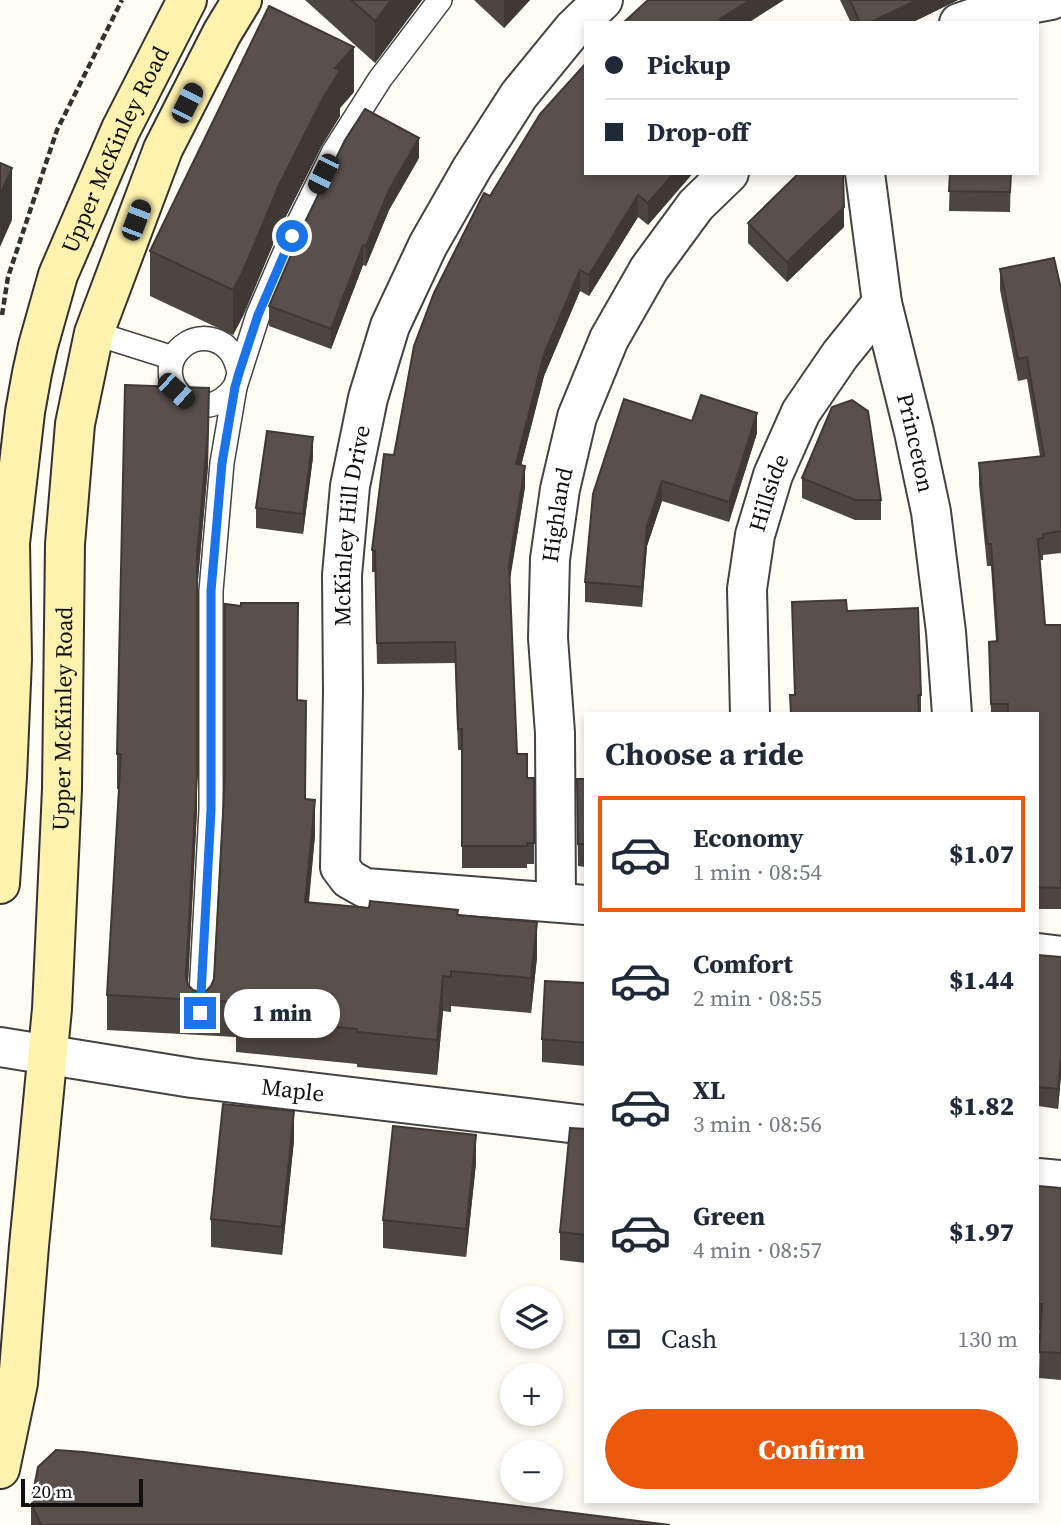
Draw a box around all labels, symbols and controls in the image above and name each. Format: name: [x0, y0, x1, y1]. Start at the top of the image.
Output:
street label: Upper McKinley Road: [53, 41, 177, 258]
text: Pickup: [647, 47, 731, 83]
car: [169, 80, 206, 126]
text: Drop-off: [647, 114, 749, 150]
car: [305, 151, 342, 197]
car: [119, 197, 154, 243]
route start: [276, 220, 308, 252]
car: [154, 369, 199, 413]
street label: Princeton: [889, 390, 942, 495]
street label: McKinley Hill Drive: [326, 422, 378, 626]
street label: Hillside: [741, 448, 797, 536]
street label: Highland: [534, 464, 581, 564]
street label: Upper McKinley Road: [44, 606, 80, 832]
text: Choose a ride: [605, 732, 804, 776]
text: Economy: [693, 820, 804, 856]
icon: car: [609, 823, 672, 886]
text: $1.07: [949, 836, 1014, 872]
text: 1 min · 08:54: [693, 856, 822, 888]
text: Comfort: [693, 946, 793, 982]
icon: car: [609, 949, 672, 1012]
text: $1.44: [949, 962, 1014, 998]
text: 2 min · 08:55: [693, 982, 822, 1014]
callout: 1 min: [224, 988, 340, 1038]
route end: [184, 997, 216, 1029]
text: 1 min: [252, 997, 312, 1029]
street label: Maple: [259, 1070, 326, 1110]
text: XL: [693, 1072, 725, 1108]
icon: car: [609, 1075, 672, 1138]
text: $1.82: [949, 1088, 1014, 1124]
text: 3 min · 08:56: [693, 1108, 822, 1140]
text: Green: [693, 1198, 765, 1234]
icon: car: [609, 1201, 672, 1264]
text: $1.97: [949, 1214, 1014, 1250]
text: 4 min · 08:57: [693, 1234, 822, 1266]
map controls: [500, 1286, 563, 1503]
button: layers: [500, 1286, 563, 1349]
icon: cash: [605, 1320, 643, 1358]
text: Cash: [661, 1321, 717, 1357]
text: 130 m: [957, 1323, 1018, 1355]
button: +: [500, 1363, 563, 1426]
button: Confirm: [605, 1409, 1018, 1489]
button: −: [500, 1440, 563, 1503]
scale bar: [21, 1476, 144, 1508]
text: 20 m: [32, 1478, 73, 1504]

